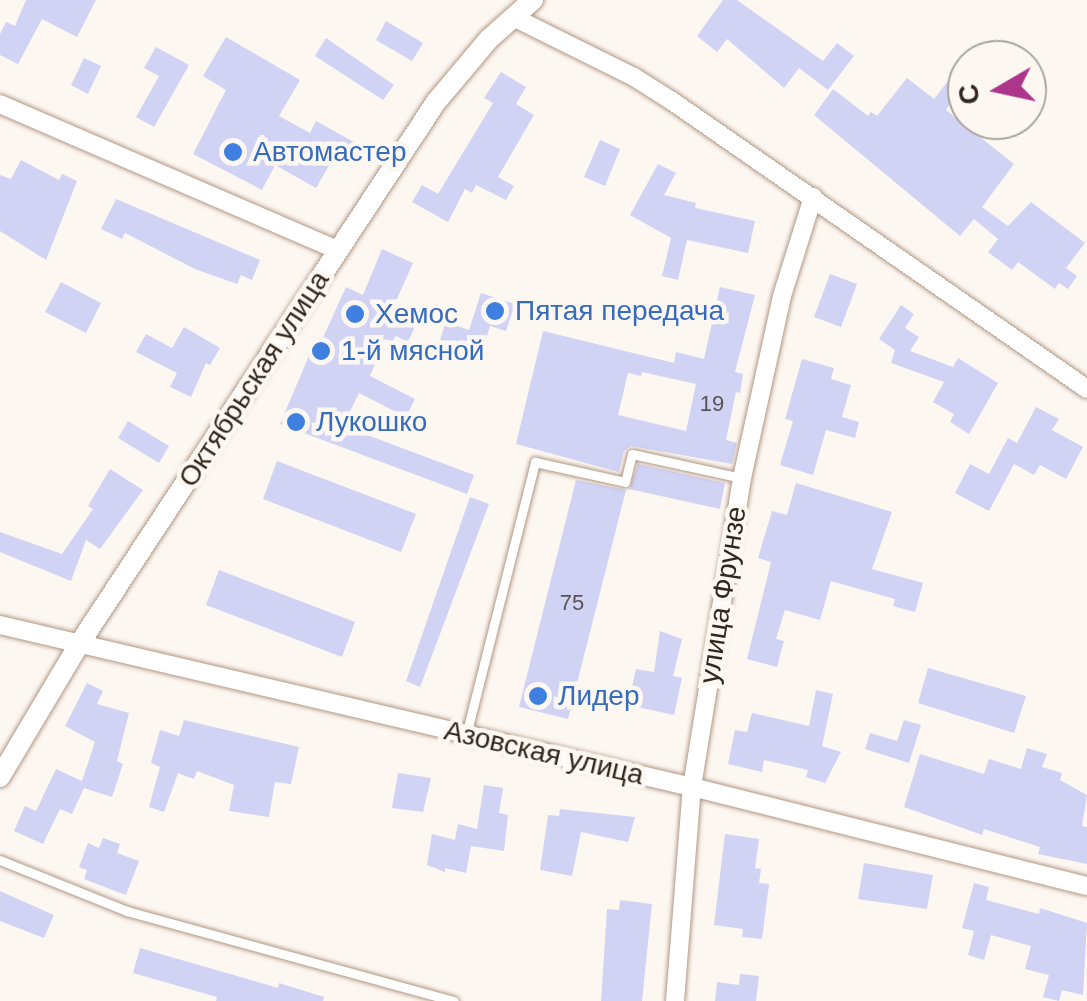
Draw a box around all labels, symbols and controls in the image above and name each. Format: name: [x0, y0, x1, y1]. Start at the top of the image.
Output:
north arrow: [947, 40, 1047, 140]
text: С: [952, 82, 986, 107]
place label: Автомастер: [253, 135, 406, 169]
marker: Автомастер: [222, 141, 244, 163]
street label: Октябрьская улица: [172, 265, 336, 493]
place label: Пятая передача: [515, 294, 724, 328]
place label: Хемос: [375, 297, 458, 331]
marker: Пятая передача: [484, 300, 506, 322]
marker: Хемос: [344, 303, 366, 325]
place label: 1-й мясной: [341, 334, 484, 368]
marker: 1-й мясной: [310, 340, 332, 362]
house number: 19: [700, 391, 724, 417]
place label: Лукошко: [316, 405, 427, 439]
marker: Лукошко: [285, 411, 307, 433]
street label: улица Фрунзе: [692, 504, 754, 686]
house number: 75: [560, 590, 584, 616]
place label: Лидер: [558, 679, 639, 713]
marker: Лидер: [527, 685, 549, 707]
street label: Азовская улица: [441, 714, 647, 792]

